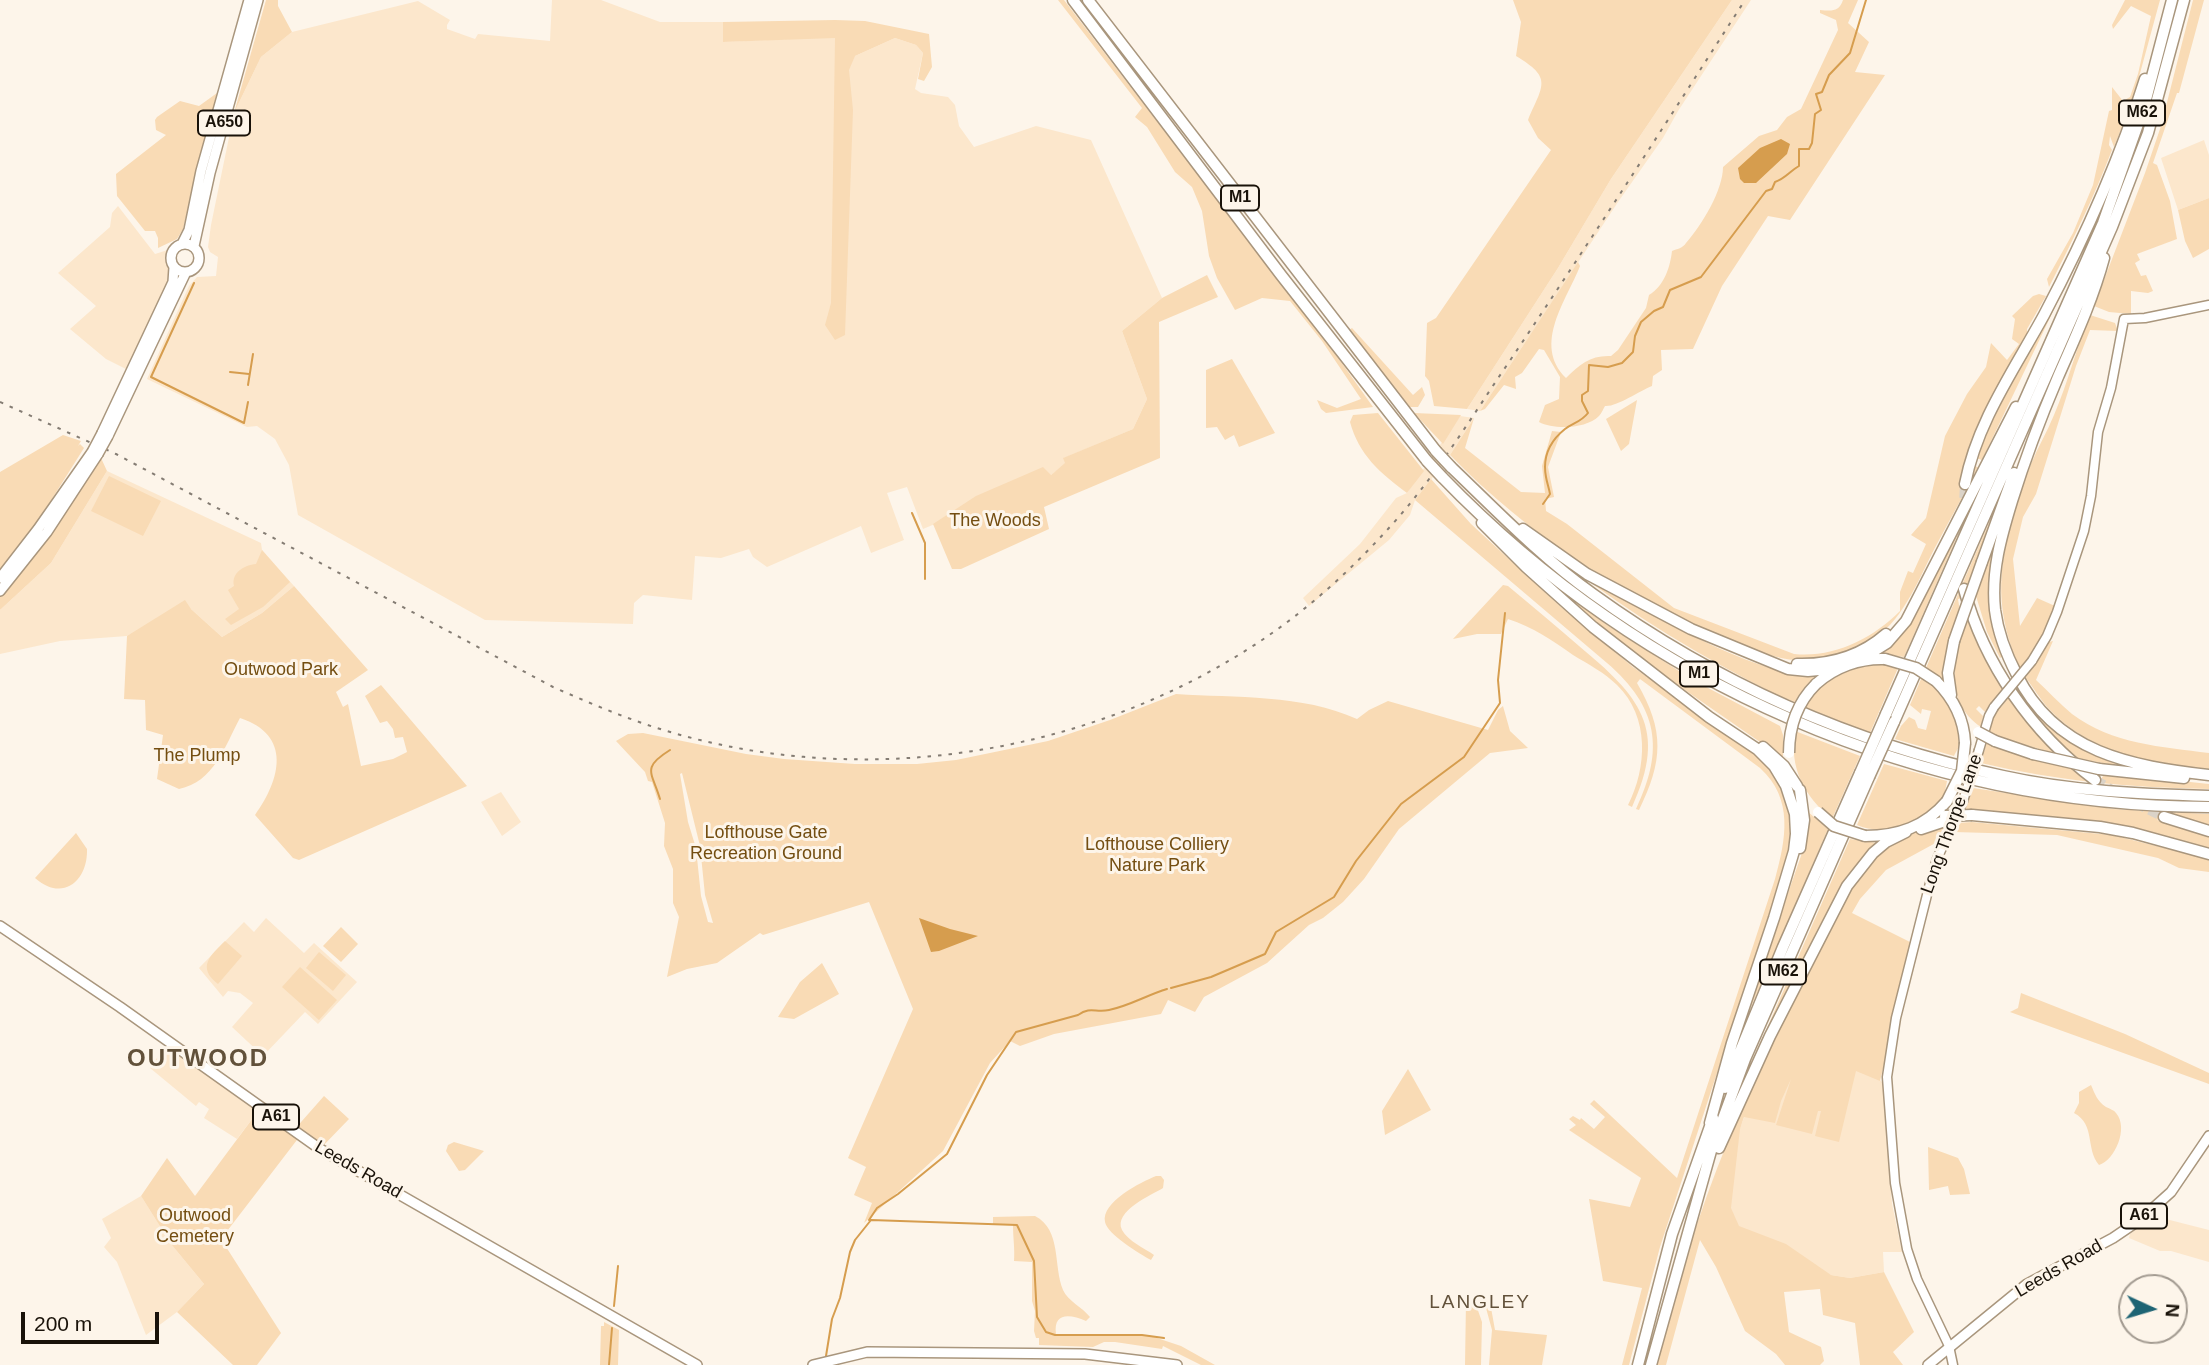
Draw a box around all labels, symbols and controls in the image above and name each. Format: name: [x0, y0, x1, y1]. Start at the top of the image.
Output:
road number: M62: [2119, 100, 2165, 125]
road number: A650: [198, 111, 250, 136]
road number: M1: [1221, 186, 1259, 210]
park label: The Woods: [949, 510, 1041, 532]
park label: Outwood Park: [224, 659, 338, 681]
road number: M1: [1680, 662, 1718, 687]
park label: The Plump: [153, 745, 241, 767]
street label: Long Thorpe Lane: [1917, 751, 1987, 897]
park label: Lofthouse Gate Recreation Ground: [690, 822, 842, 864]
park label: Lofthouse Colliery Nature Park: [1085, 834, 1229, 876]
road number: M62: [1760, 960, 1806, 984]
district label: OUTWOOD: [128, 1045, 268, 1073]
road number: A61: [253, 1105, 299, 1130]
street label: Leeds Road: [311, 1136, 405, 1204]
road number: A61: [2121, 1204, 2167, 1228]
park label: Outwood Cemetery: [156, 1205, 234, 1248]
street label: Leeds Road: [2012, 1235, 2106, 1303]
north arrow: [2118, 1274, 2188, 1344]
district label: LANGLEY: [1430, 1292, 1530, 1314]
scale bar: [24, 1298, 163, 1342]
text: N: [2161, 1303, 2183, 1318]
text: 200 m: [34, 1312, 92, 1335]

